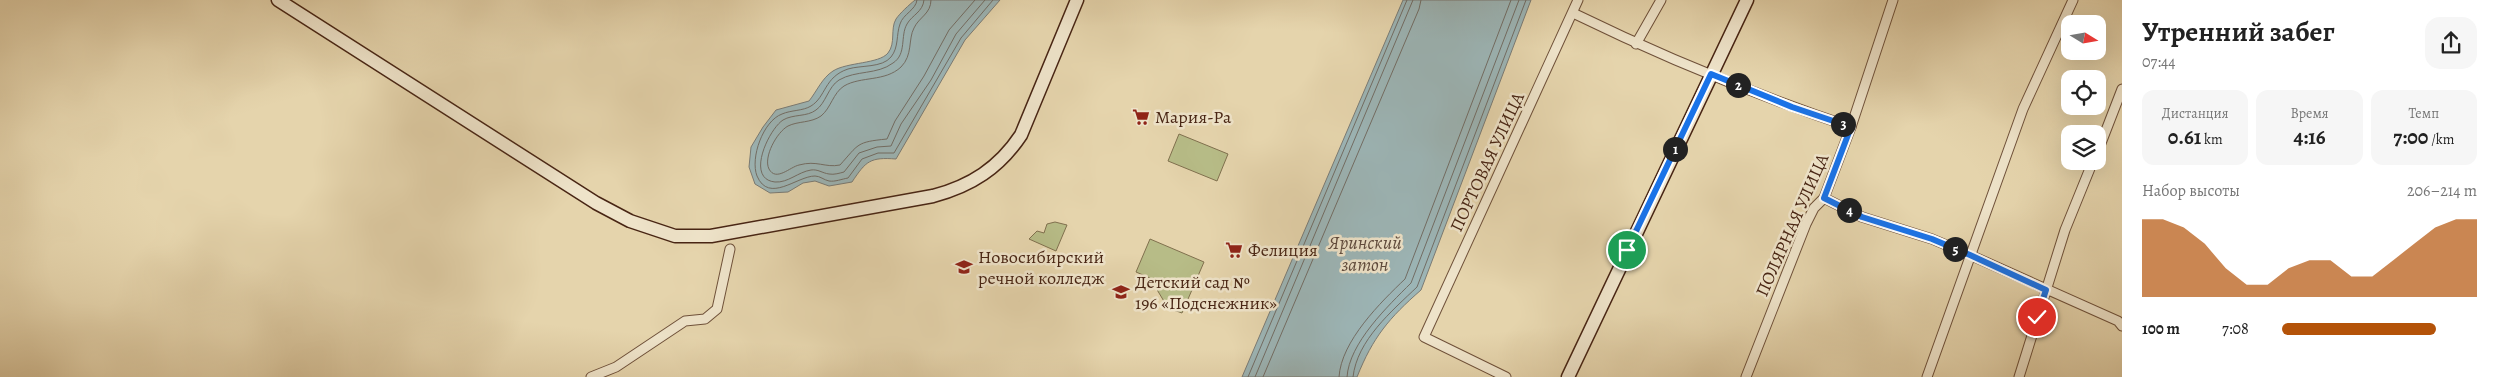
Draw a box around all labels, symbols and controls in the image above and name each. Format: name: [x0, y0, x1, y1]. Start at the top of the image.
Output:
text: Утренний забег: [2142, 13, 2335, 51]
north arrow: [2061, 15, 2106, 60]
map controls: [2061, 15, 2106, 170]
button: share: [2425, 17, 2477, 69]
text: 07:44: [2142, 51, 2176, 73]
button: locate: [2061, 70, 2106, 115]
pin: 2: [1726, 72, 1750, 98]
text: 2: [1735, 76, 1742, 95]
street label: ПОРТОВАЯ УЛИЦА: [1444, 88, 1530, 236]
text: Дистанция: [2162, 104, 2229, 123]
text: Время: [2290, 104, 2329, 123]
text: Темп: [2409, 104, 2439, 123]
place label: Мария-Ра: [1155, 105, 1232, 129]
supermarket icon: Мария-Ра: [1131, 107, 1151, 127]
pin: 3: [1830, 112, 1856, 136]
text: 3: [1840, 115, 1847, 134]
text: 0.61: [2168, 123, 2201, 151]
text: 4:16: [2293, 123, 2326, 151]
text: 7:00: [2393, 123, 2428, 151]
button: layers: [2061, 125, 2106, 170]
text: km: [2201, 130, 2223, 149]
text: /km: [2428, 130, 2454, 149]
pin: 1: [1662, 136, 1688, 162]
text: 1: [1673, 140, 1678, 159]
street label: ПОЛЯРНАЯ УЛИЦА: [1750, 149, 1835, 300]
text: Набор высоты: [2142, 180, 2240, 202]
text: 206–214 m: [2407, 180, 2477, 202]
pin: 4: [1836, 198, 1862, 222]
text: 4: [1846, 201, 1853, 220]
pin: [1606, 229, 1648, 271]
water label: Яринский затон: [1327, 230, 1402, 278]
icon: arrive: [1613, 236, 1641, 264]
pin: 5: [1942, 236, 1968, 262]
place label: Фелиция: [1248, 238, 1318, 262]
supermarket icon: Фелиция: [1224, 240, 1244, 260]
text: 5: [1953, 240, 1958, 259]
place label: Новосибирский речной колледж: [978, 245, 1105, 290]
school or university icon: Новосибирский речной колледж: [954, 257, 974, 277]
place label: Детский сад № 196 «Подснежник»: [1135, 270, 1277, 315]
school or university icon: Детский сад № 196 «Подснежник»: [1111, 282, 1131, 302]
pin: [2016, 296, 2058, 338]
icon: check: [2023, 303, 2051, 331]
text: 100 m: [2142, 318, 2180, 340]
text: 7:08: [2222, 318, 2249, 340]

